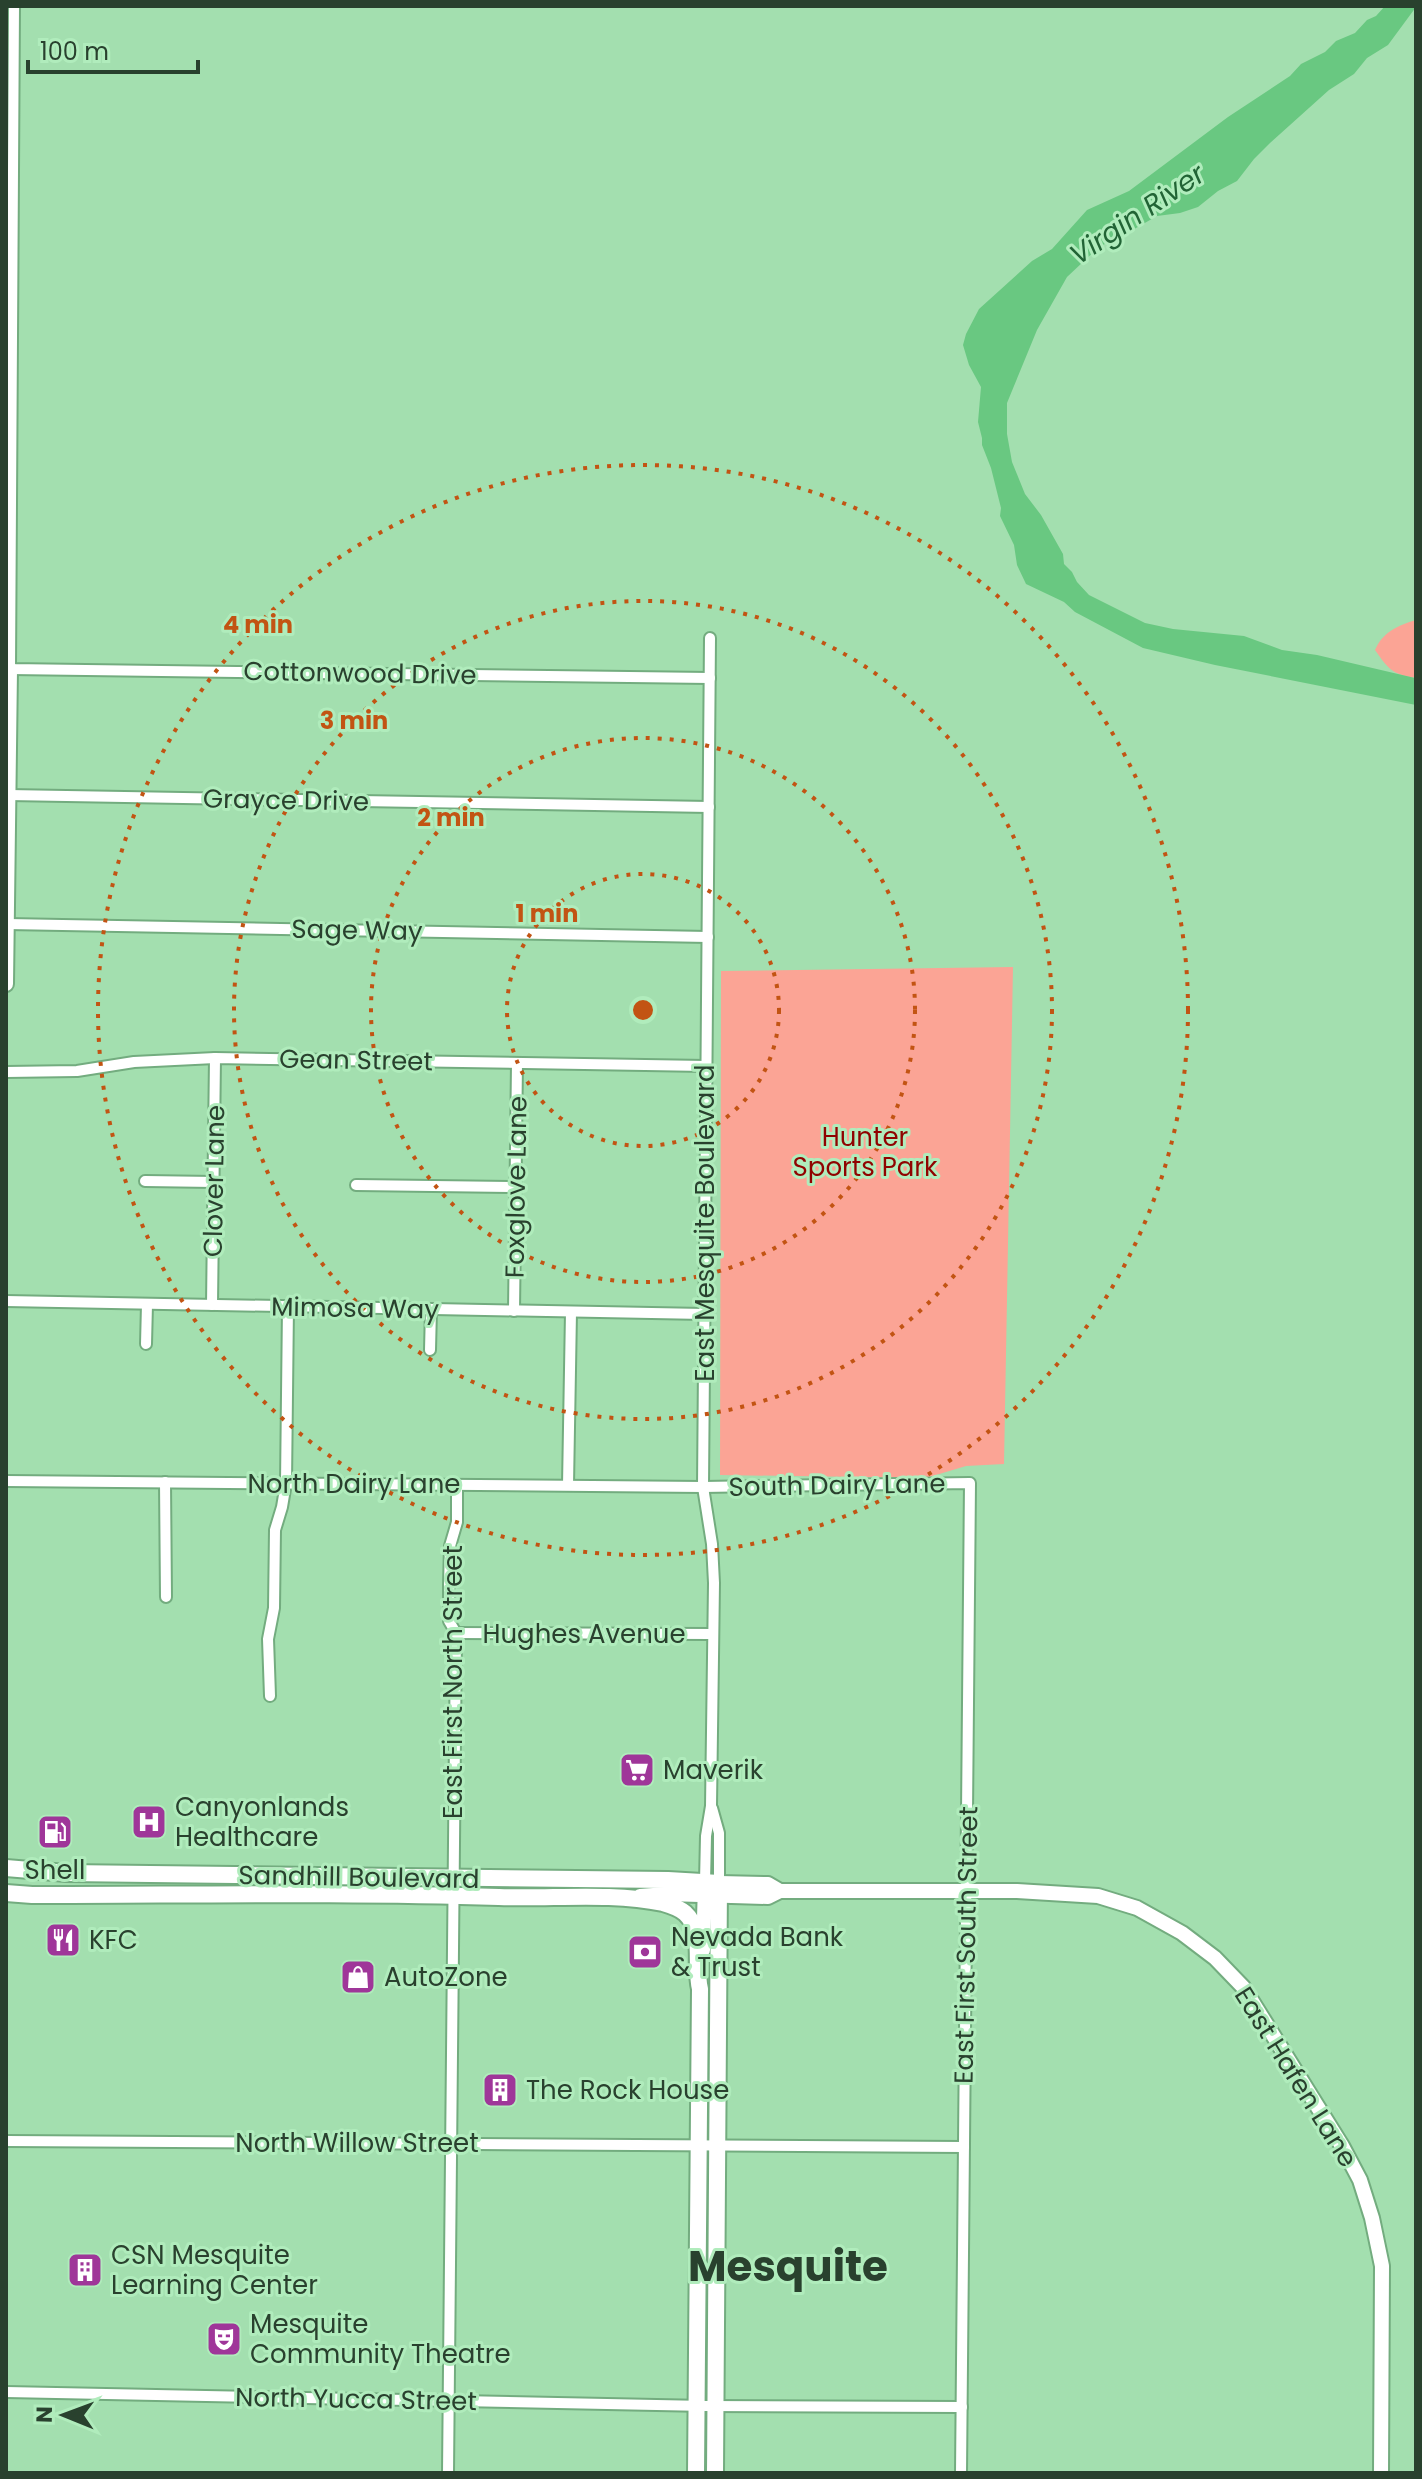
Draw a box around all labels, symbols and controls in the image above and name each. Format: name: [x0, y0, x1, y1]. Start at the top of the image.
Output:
scale bar: [28, 24, 198, 74]
text: 100 m: [40, 35, 109, 68]
water label: Virgin River: [1062, 154, 1213, 274]
text: 4 min: [223, 608, 293, 641]
street label: Cottonwood Drive: [243, 653, 477, 693]
text: 3 min: [320, 704, 388, 737]
street label: Grayce Drive: [203, 781, 369, 819]
text: 2 min: [417, 801, 485, 834]
text: 1 min: [516, 897, 578, 930]
street label: Sage Way: [291, 911, 423, 949]
centre of rings: [629, 996, 657, 1024]
street label: Gean Street: [279, 1041, 433, 1079]
street label: East Mesquite Boulevard: [687, 1064, 723, 1382]
street label: Foxglove Lane: [496, 1096, 536, 1278]
street label: Clover Lane: [195, 1105, 233, 1257]
park label: Hunter Sports Park: [793, 1119, 938, 1185]
street label: Mimosa Way: [271, 1289, 440, 1327]
street label: South Dairy Lane: [728, 1465, 946, 1505]
street label: North Dairy Lane: [248, 1466, 460, 1502]
street label: East First North Street: [435, 1545, 471, 1819]
street label: Hughes Avenue: [482, 1616, 686, 1652]
supermarket icon: Maverik: [618, 1751, 656, 1789]
place label: Maverik: [663, 1752, 764, 1788]
place label: Canyonlands Healthcare: [175, 1789, 349, 1855]
hospital icon: Canyonlands Healthcare: [130, 1803, 168, 1841]
street label: East First South Street: [946, 1806, 986, 2084]
fuel station icon: Shell: [36, 1813, 74, 1851]
place label: Shell: [25, 1852, 85, 1888]
street label: Sandhill Boulevard: [238, 1857, 480, 1897]
place label: Nevada Bank & Trust: [671, 1919, 844, 1985]
restaurant icon: KFC: [44, 1921, 82, 1959]
place label: KFC: [89, 1922, 138, 1958]
bank icon: Nevada Bank & Trust: [626, 1933, 664, 1971]
shop icon: AutoZone: [339, 1958, 377, 1996]
place label: AutoZone: [384, 1959, 508, 1995]
street label: East Hafen Lane: [1226, 1980, 1366, 2174]
building icon: The Rock House: [481, 2071, 519, 2109]
place label: The Rock House: [526, 2072, 729, 2108]
street label: North Willow Street: [235, 2125, 479, 2161]
place label: CSN Mesquite Learning Center: [111, 2237, 318, 2303]
district label: Mesquite: [688, 2237, 888, 2296]
building icon: CSN Mesquite Learning Center: [66, 2251, 104, 2289]
place label: Mesquite Community Theatre: [250, 2306, 511, 2372]
theatre icon: Mesquite Community Theatre: [205, 2320, 243, 2358]
north arrow: [24, 2375, 104, 2455]
street label: North Yucca Street: [235, 2379, 477, 2419]
text: N: [29, 2406, 60, 2423]

